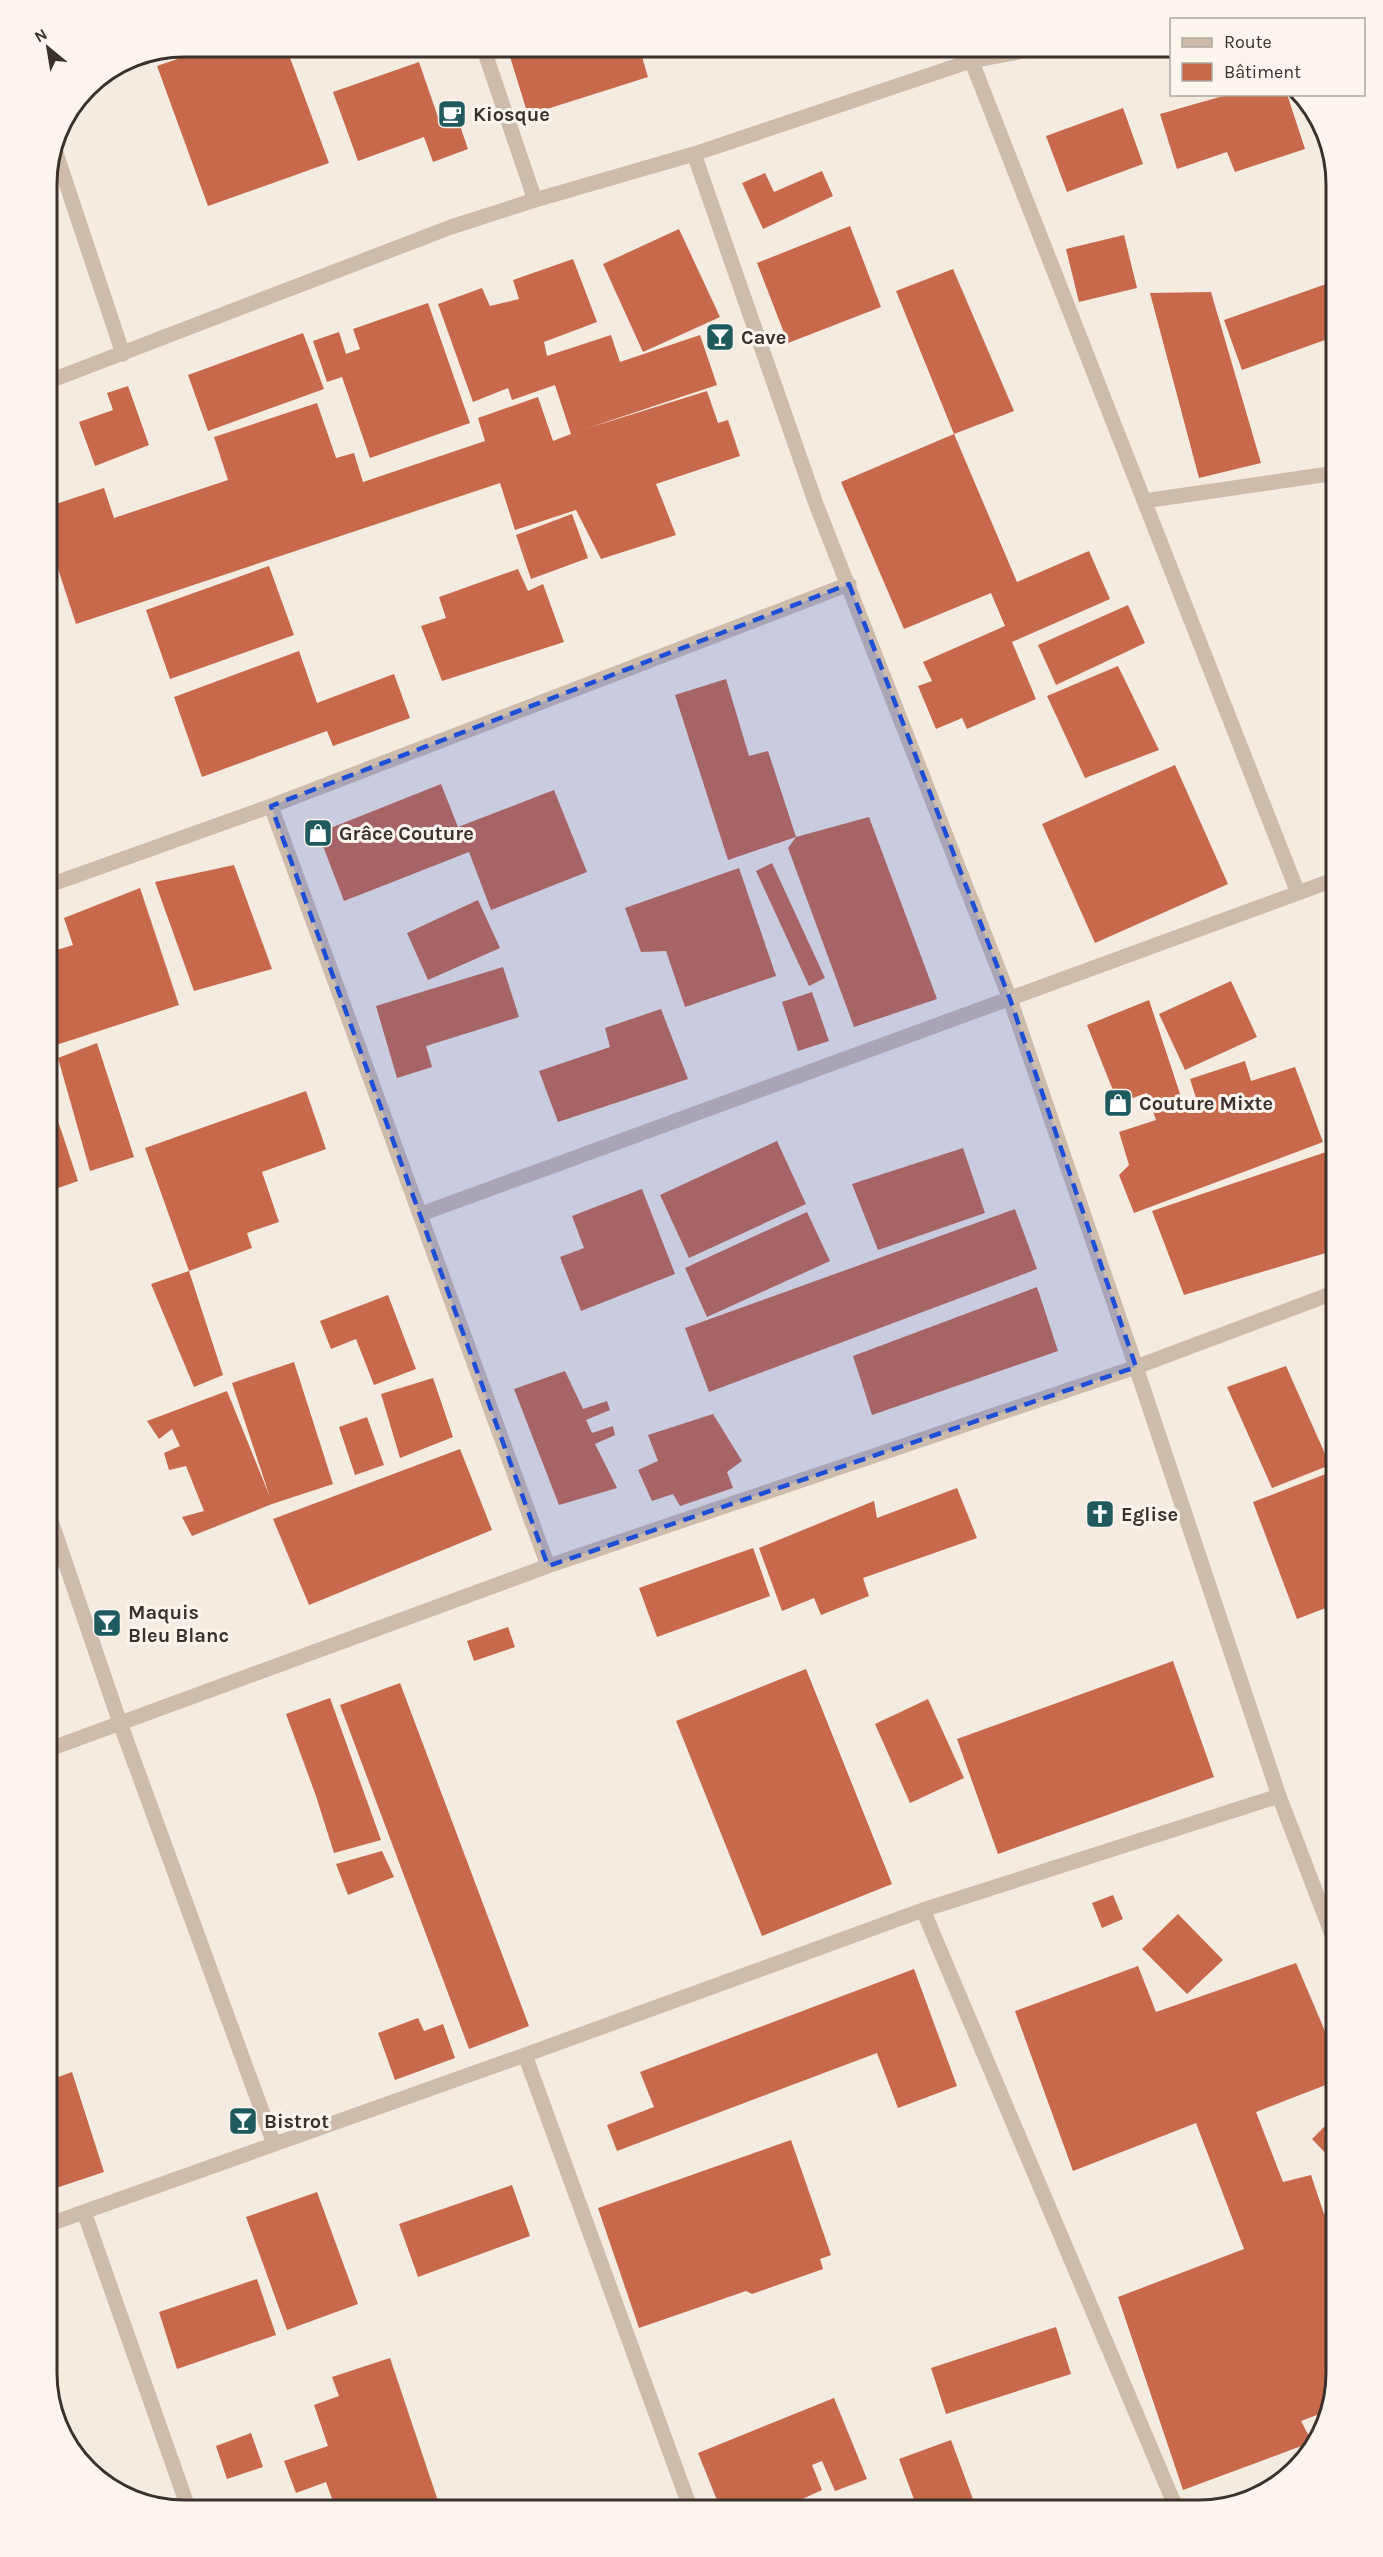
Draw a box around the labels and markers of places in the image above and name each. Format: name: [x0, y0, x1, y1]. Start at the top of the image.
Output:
cafe icon: Kiosque: [436, 98, 468, 130]
place label: Kiosque: [473, 103, 550, 126]
bar icon: Cave: [704, 321, 736, 353]
place label: Cave: [741, 326, 786, 349]
shop icon: Grâce Couture: [302, 817, 334, 849]
place label: Grâce Couture: [339, 822, 474, 845]
shop icon: Couture Mixte: [1102, 1087, 1134, 1119]
place label: Couture Mixte: [1139, 1092, 1273, 1115]
church icon: Eglise: [1084, 1498, 1116, 1530]
place label: Eglise: [1121, 1503, 1178, 1526]
place label: Maquis Bleu Blanc: [128, 1601, 229, 1647]
bar icon: Maquis Bleu Blanc: [91, 1607, 123, 1639]
bar icon: Bistrot: [227, 2105, 259, 2137]
place label: Bistrot: [264, 2110, 329, 2133]

